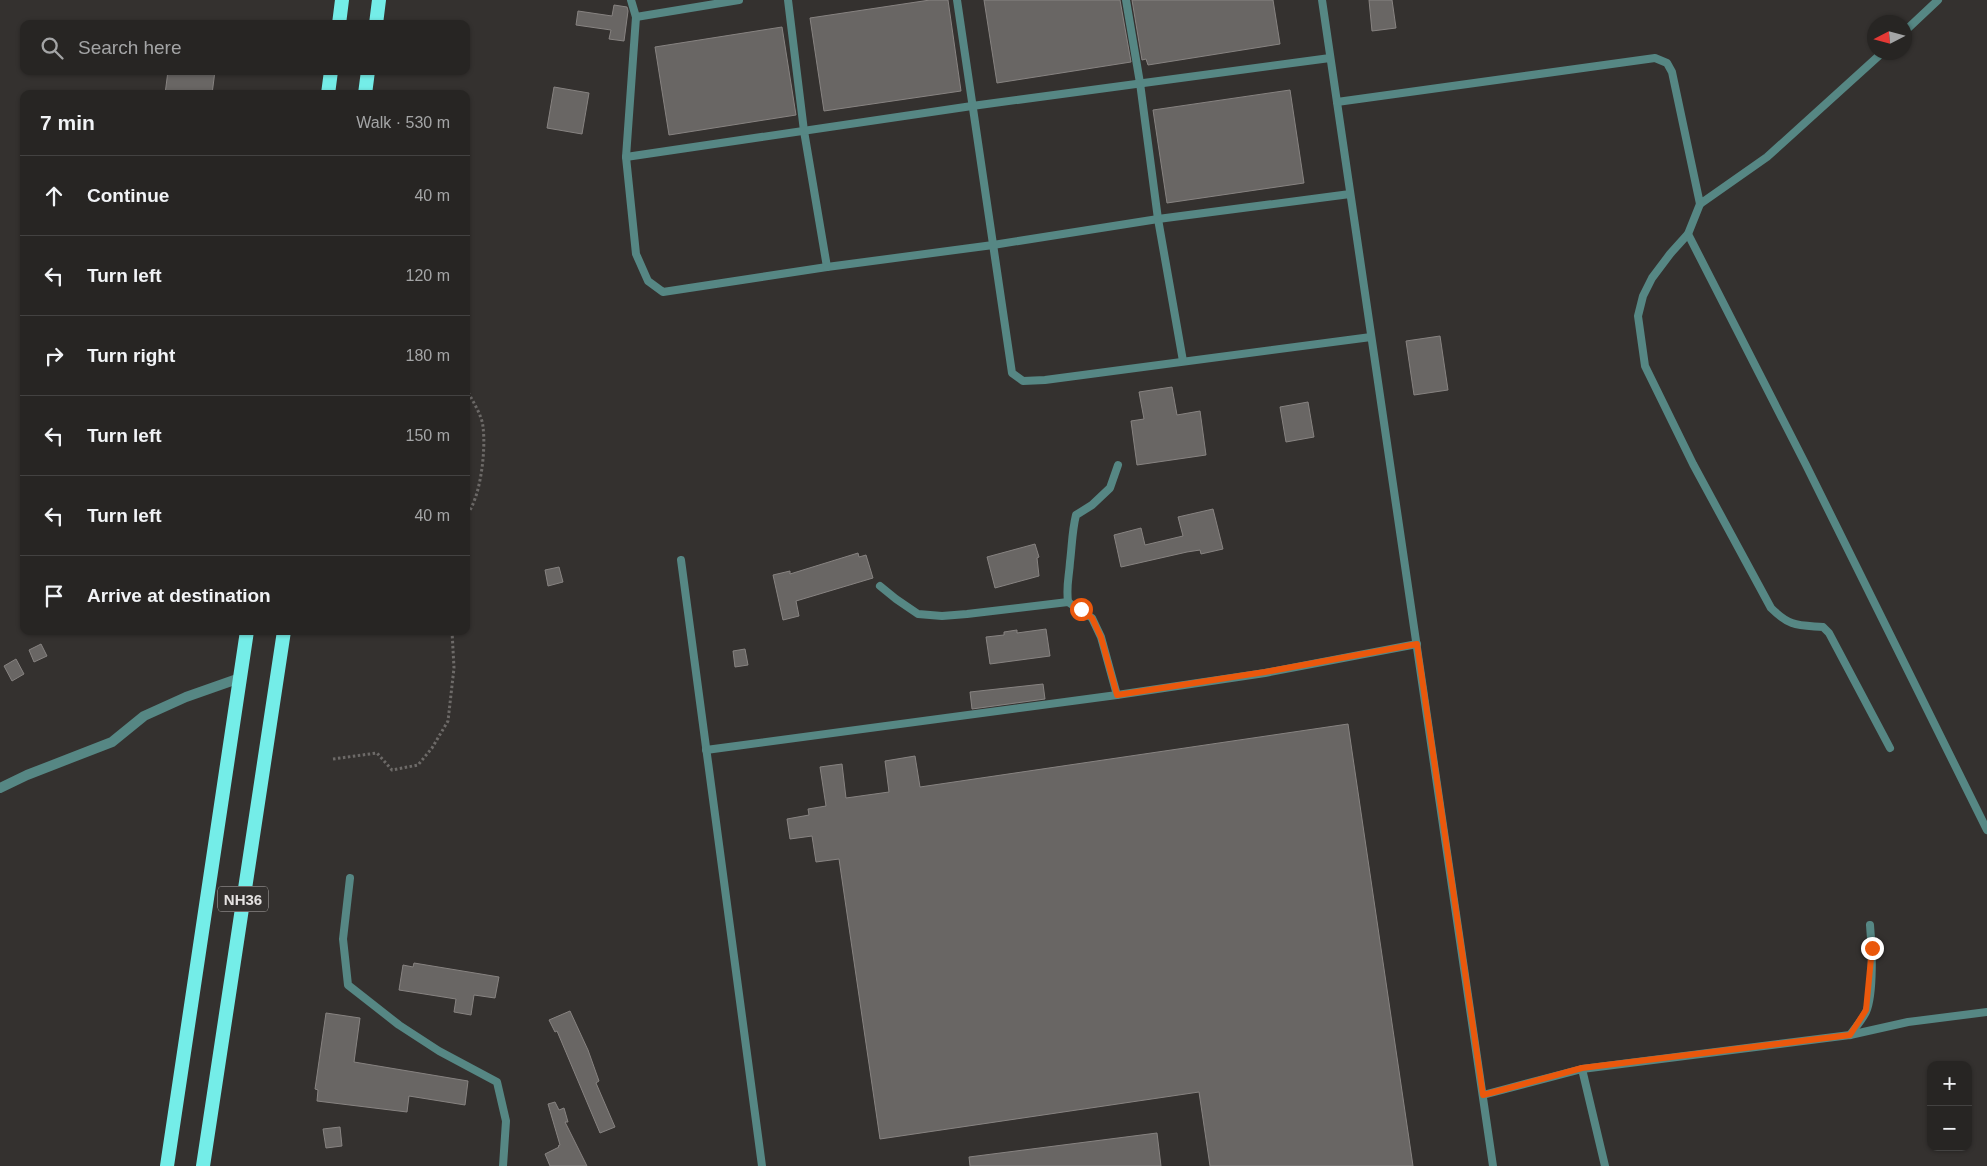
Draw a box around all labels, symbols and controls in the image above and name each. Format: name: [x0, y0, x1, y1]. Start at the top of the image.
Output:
north arrow: [1867, 15, 1912, 60]
search box: [20, 20, 470, 75]
icon: search: [38, 34, 66, 62]
text: Search here: [78, 37, 182, 58]
text: 7 min: [40, 111, 95, 134]
text: Walk · 530 m: [356, 114, 450, 131]
icon: ahead: [40, 182, 68, 210]
text: Continue: [87, 185, 169, 206]
text: 40 m: [414, 187, 450, 204]
icon: left: [40, 262, 68, 290]
text: Turn left: [87, 265, 162, 286]
text: 120 m: [406, 267, 450, 284]
icon: right: [40, 342, 68, 370]
text: Turn right: [87, 345, 175, 366]
text: 180 m: [406, 347, 450, 364]
icon: left: [40, 422, 68, 450]
text: Turn left: [87, 425, 162, 446]
text: 150 m: [406, 427, 450, 444]
icon: left: [40, 502, 68, 530]
text: Turn left: [87, 505, 162, 526]
text: 40 m: [414, 507, 450, 524]
icon: arrive: [40, 582, 68, 610]
text: Arrive at destination: [87, 585, 271, 606]
route start: [1070, 598, 1093, 621]
road number: NH36: [218, 886, 268, 912]
route end: [1861, 937, 1884, 960]
map controls: [1927, 1061, 1972, 1151]
button: +: [1927, 1061, 1972, 1106]
button: −: [1927, 1106, 1972, 1151]

